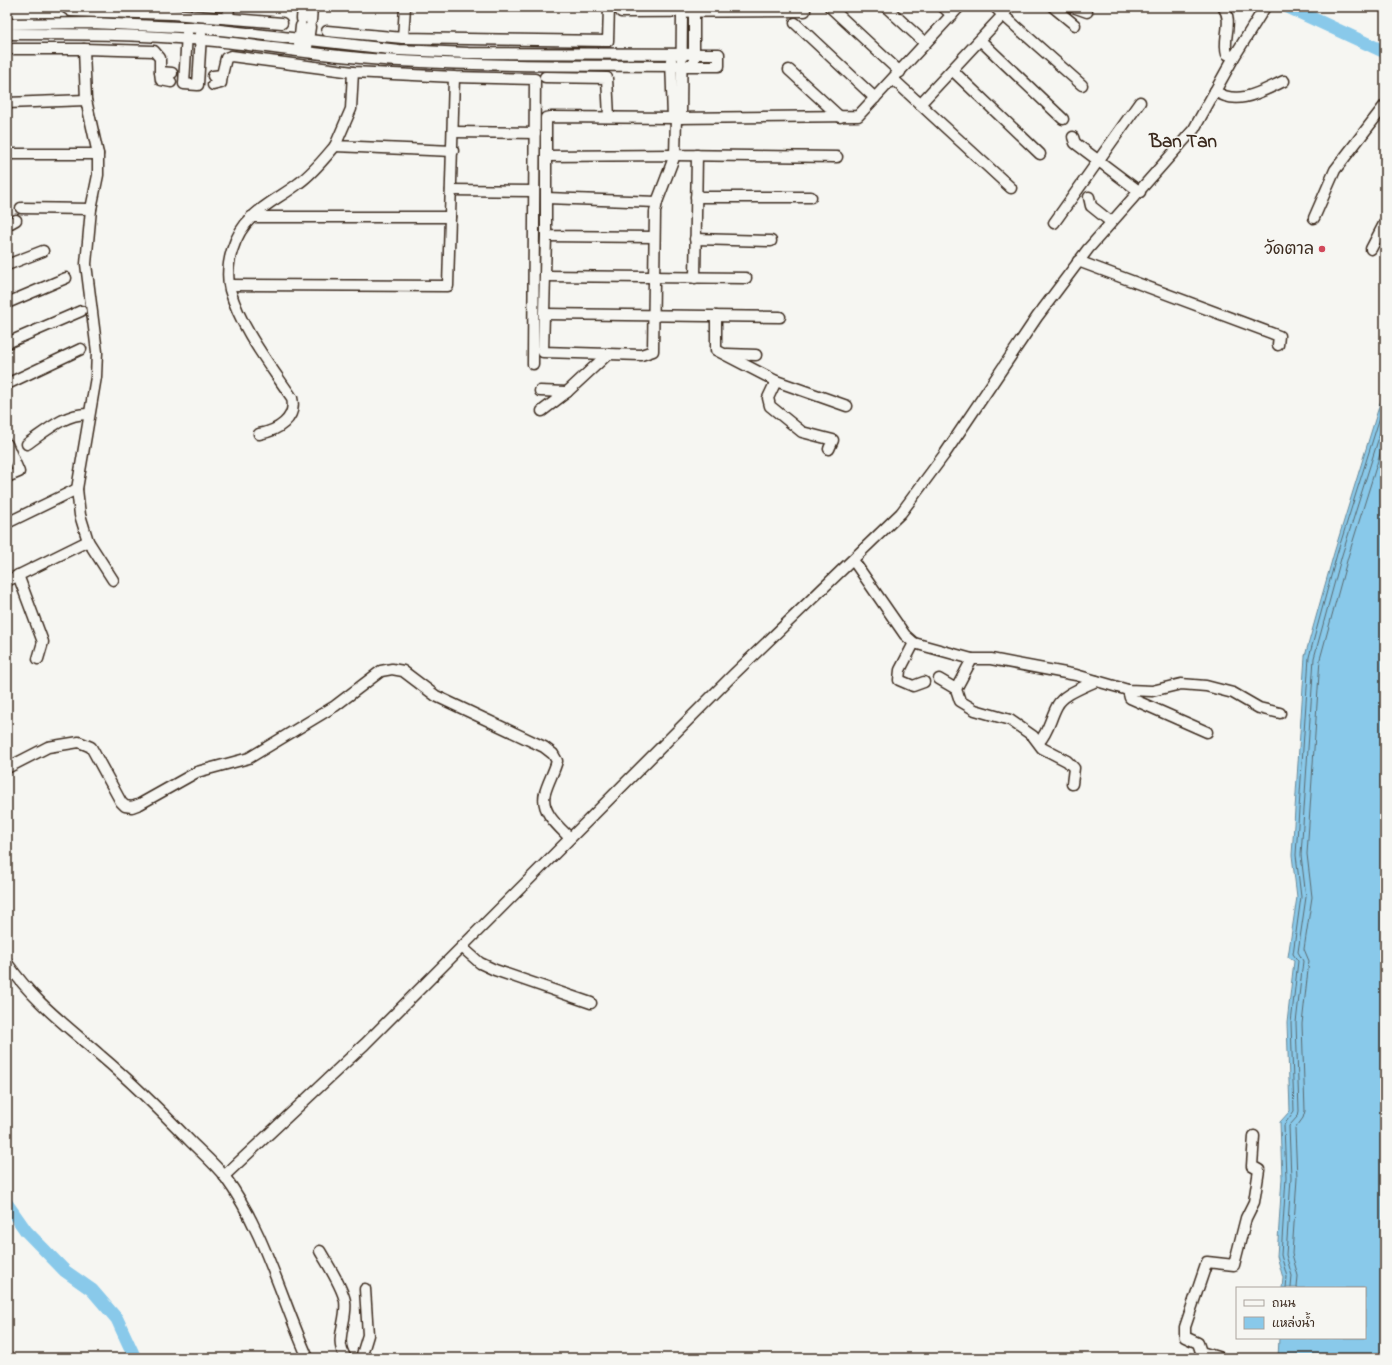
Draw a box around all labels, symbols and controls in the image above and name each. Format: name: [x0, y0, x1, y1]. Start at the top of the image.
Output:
district label: Ban Tan: [1148, 129, 1217, 156]
place label: วัดตาล: [1264, 237, 1314, 262]
marker: วัดตาล: [1317, 244, 1327, 254]
legend: [1236, 1287, 1366, 1339]
text: ถนน: [1272, 1295, 1296, 1313]
text: แหล่งน้ำ: [1272, 1312, 1315, 1333]

